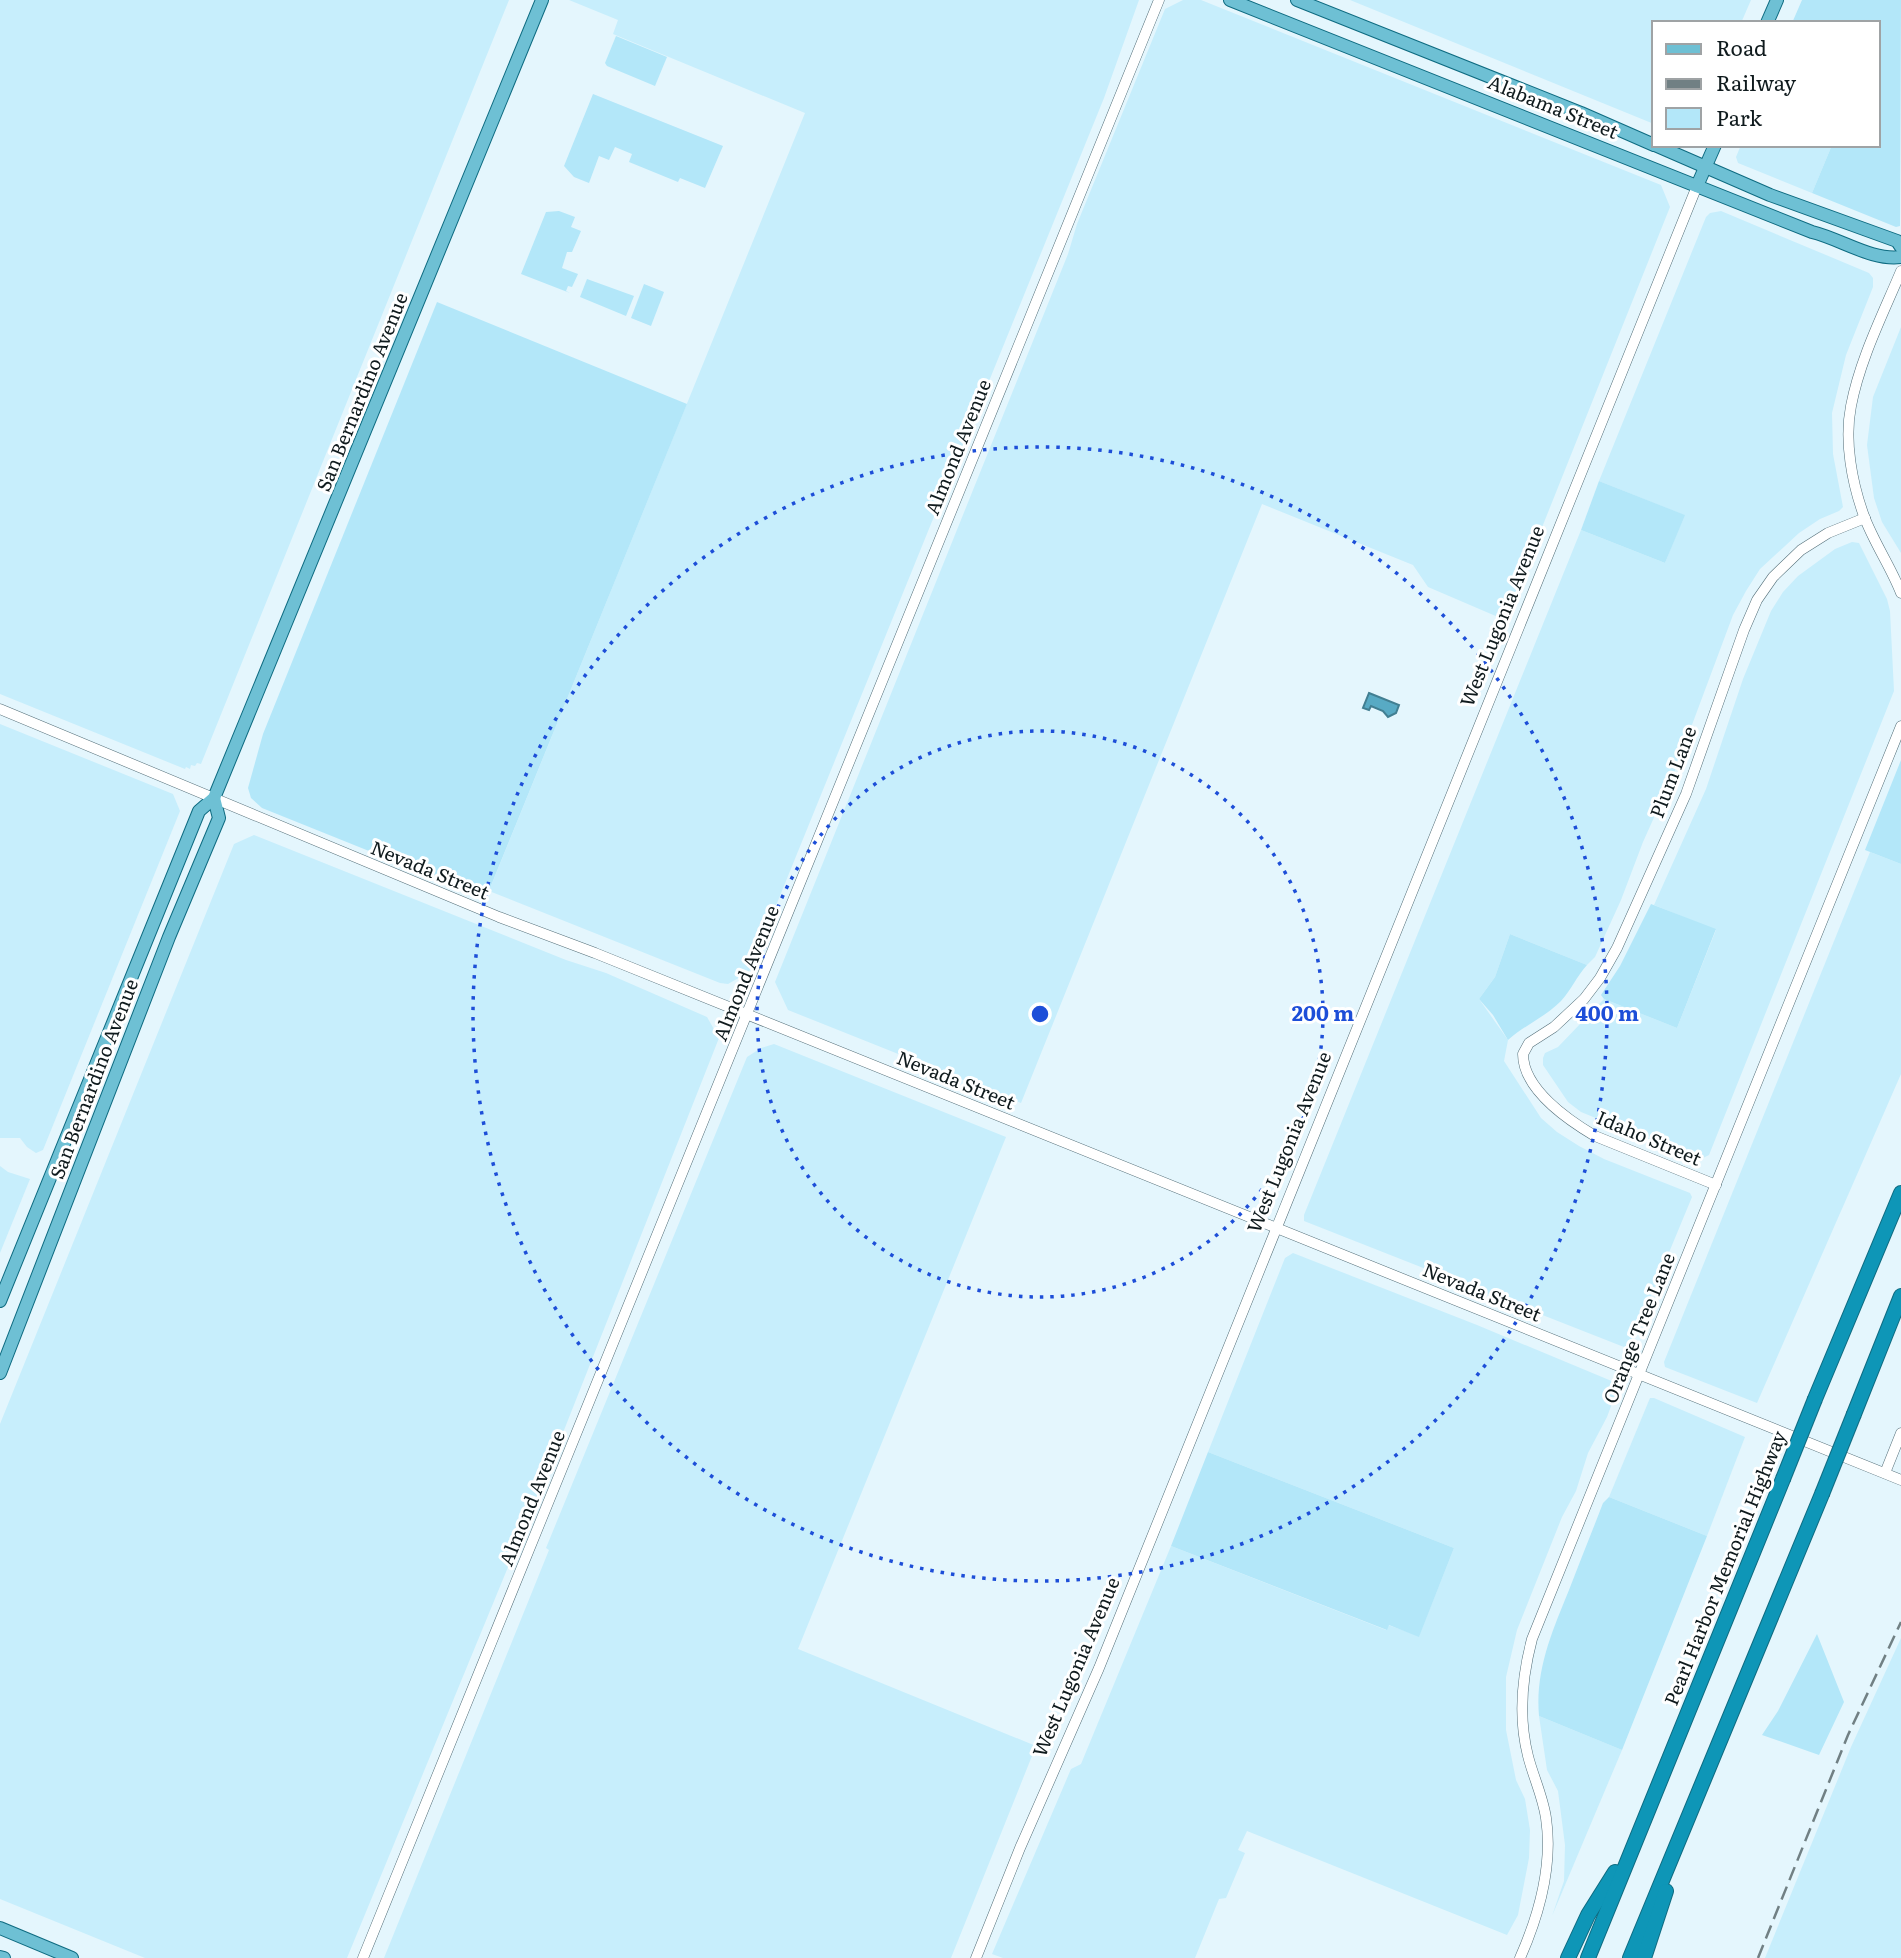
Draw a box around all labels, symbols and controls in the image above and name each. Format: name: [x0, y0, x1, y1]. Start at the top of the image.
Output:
legend: [1652, 21, 1880, 147]
text: Road: [1716, 31, 1767, 62]
text: Railway: [1716, 66, 1797, 97]
street label: Alabama Street: [1484, 67, 1623, 145]
text: Park: [1716, 101, 1762, 132]
street label: San Bernardino Avenue: [308, 288, 414, 495]
street label: Almond Avenue: [917, 374, 997, 519]
street label: West Lugonia Avenue: [1452, 521, 1550, 710]
street label: Plum Lane: [1642, 722, 1702, 822]
street label: Nevada Street: [367, 833, 494, 906]
street label: Almond Avenue: [705, 900, 785, 1045]
street label: San Bernardino Avenue: [42, 974, 144, 1183]
text: 200 m: [1292, 996, 1354, 1027]
text: 400 m: [1575, 996, 1639, 1027]
centre of rings: [1028, 1002, 1052, 1026]
street label: Nevada Street: [893, 1043, 1020, 1116]
street label: West Lugonia Avenue: [1239, 1047, 1337, 1236]
street label: Idaho Street: [1593, 1102, 1706, 1172]
street label: Orange Tree Lane: [1595, 1248, 1681, 1407]
street label: Nevada Street: [1419, 1255, 1546, 1328]
street label: Almond Avenue: [491, 1425, 571, 1570]
street label: Pearl Harbor Memorial Highway: [1656, 1426, 1792, 1709]
street label: West Lugonia Avenue: [1024, 1572, 1126, 1761]

